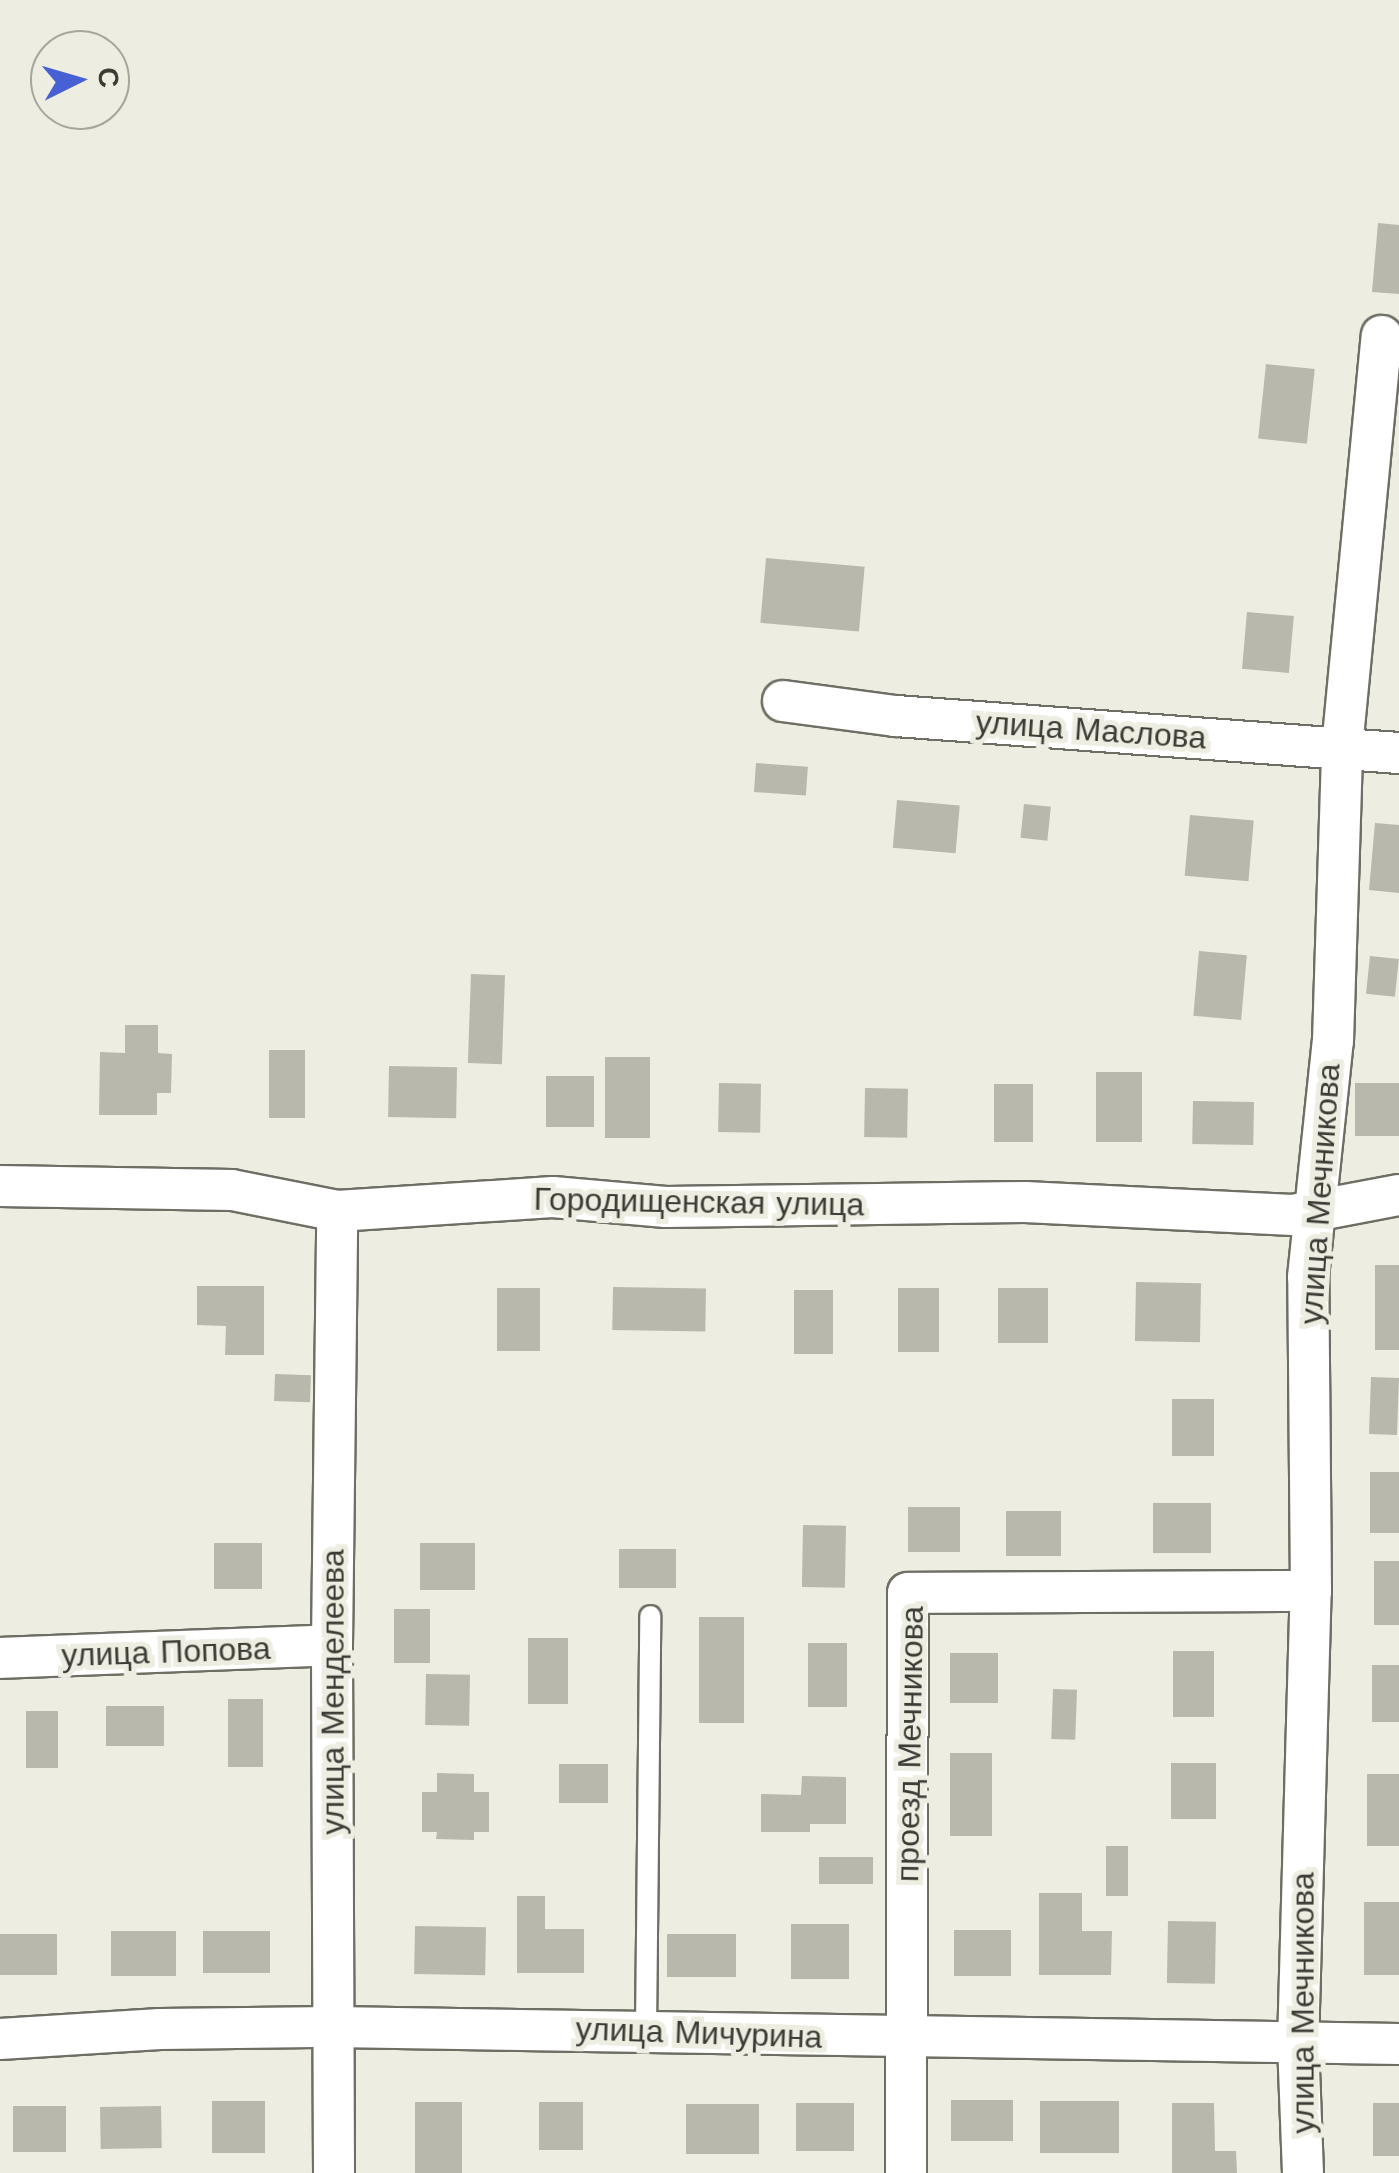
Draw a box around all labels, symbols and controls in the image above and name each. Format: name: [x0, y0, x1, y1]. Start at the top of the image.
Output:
north arrow: [30, 30, 130, 130]
text: С: [91, 66, 126, 89]
street label: улица Маслова: [974, 703, 1208, 757]
street label: улица Мечникова: [1292, 1062, 1348, 1326]
street label: Городищенская улица: [533, 1180, 865, 1224]
street label: улица Менделеева: [314, 1549, 352, 1835]
street label: проезд Мечникова: [888, 1606, 932, 1882]
street label: улица Попова: [61, 1629, 271, 1675]
street label: улица Мечникова: [1284, 1872, 1322, 2134]
street label: улица Мичурина: [575, 2010, 823, 2056]

